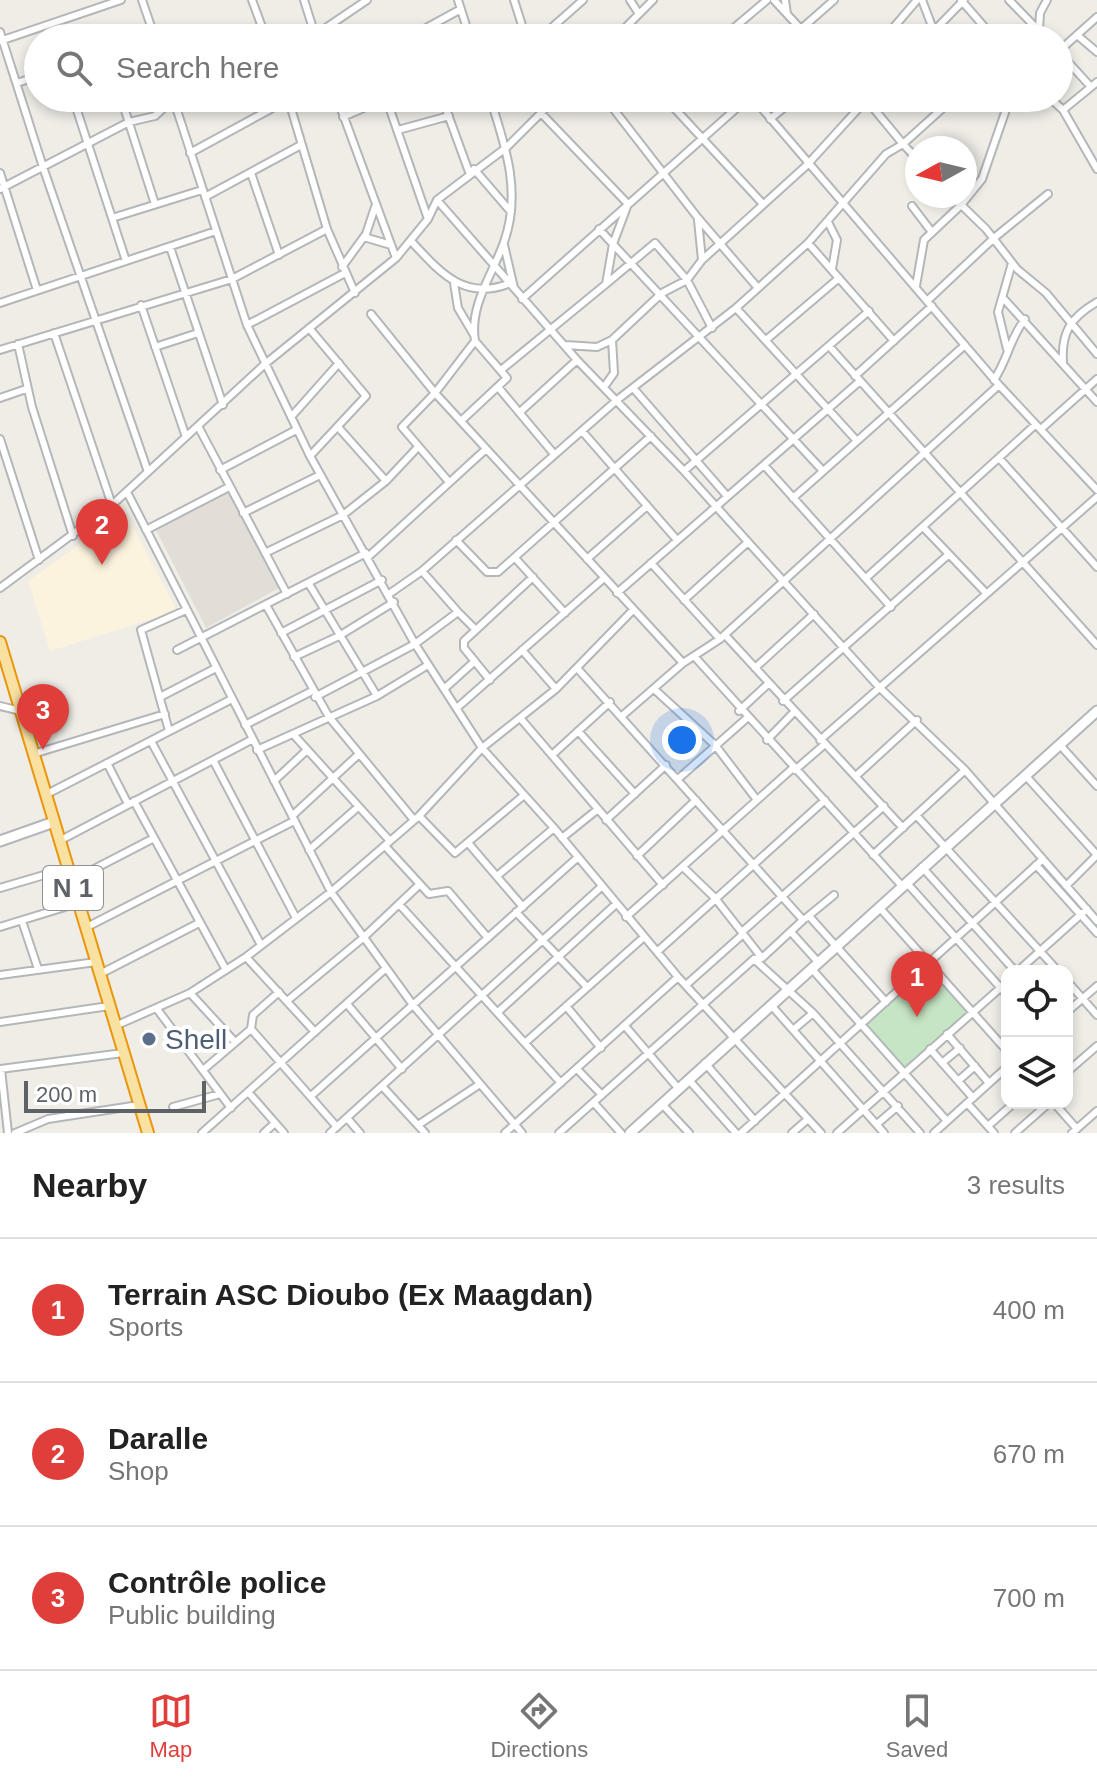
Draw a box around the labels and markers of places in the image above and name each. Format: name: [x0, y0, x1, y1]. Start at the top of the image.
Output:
pin: 2: [76, 499, 128, 565]
pin: 3: [17, 684, 69, 750]
pin: 1: [891, 951, 943, 1017]
place label: Shell: [165, 1024, 227, 1055]
marker: Shell: [140, 1030, 158, 1048]

